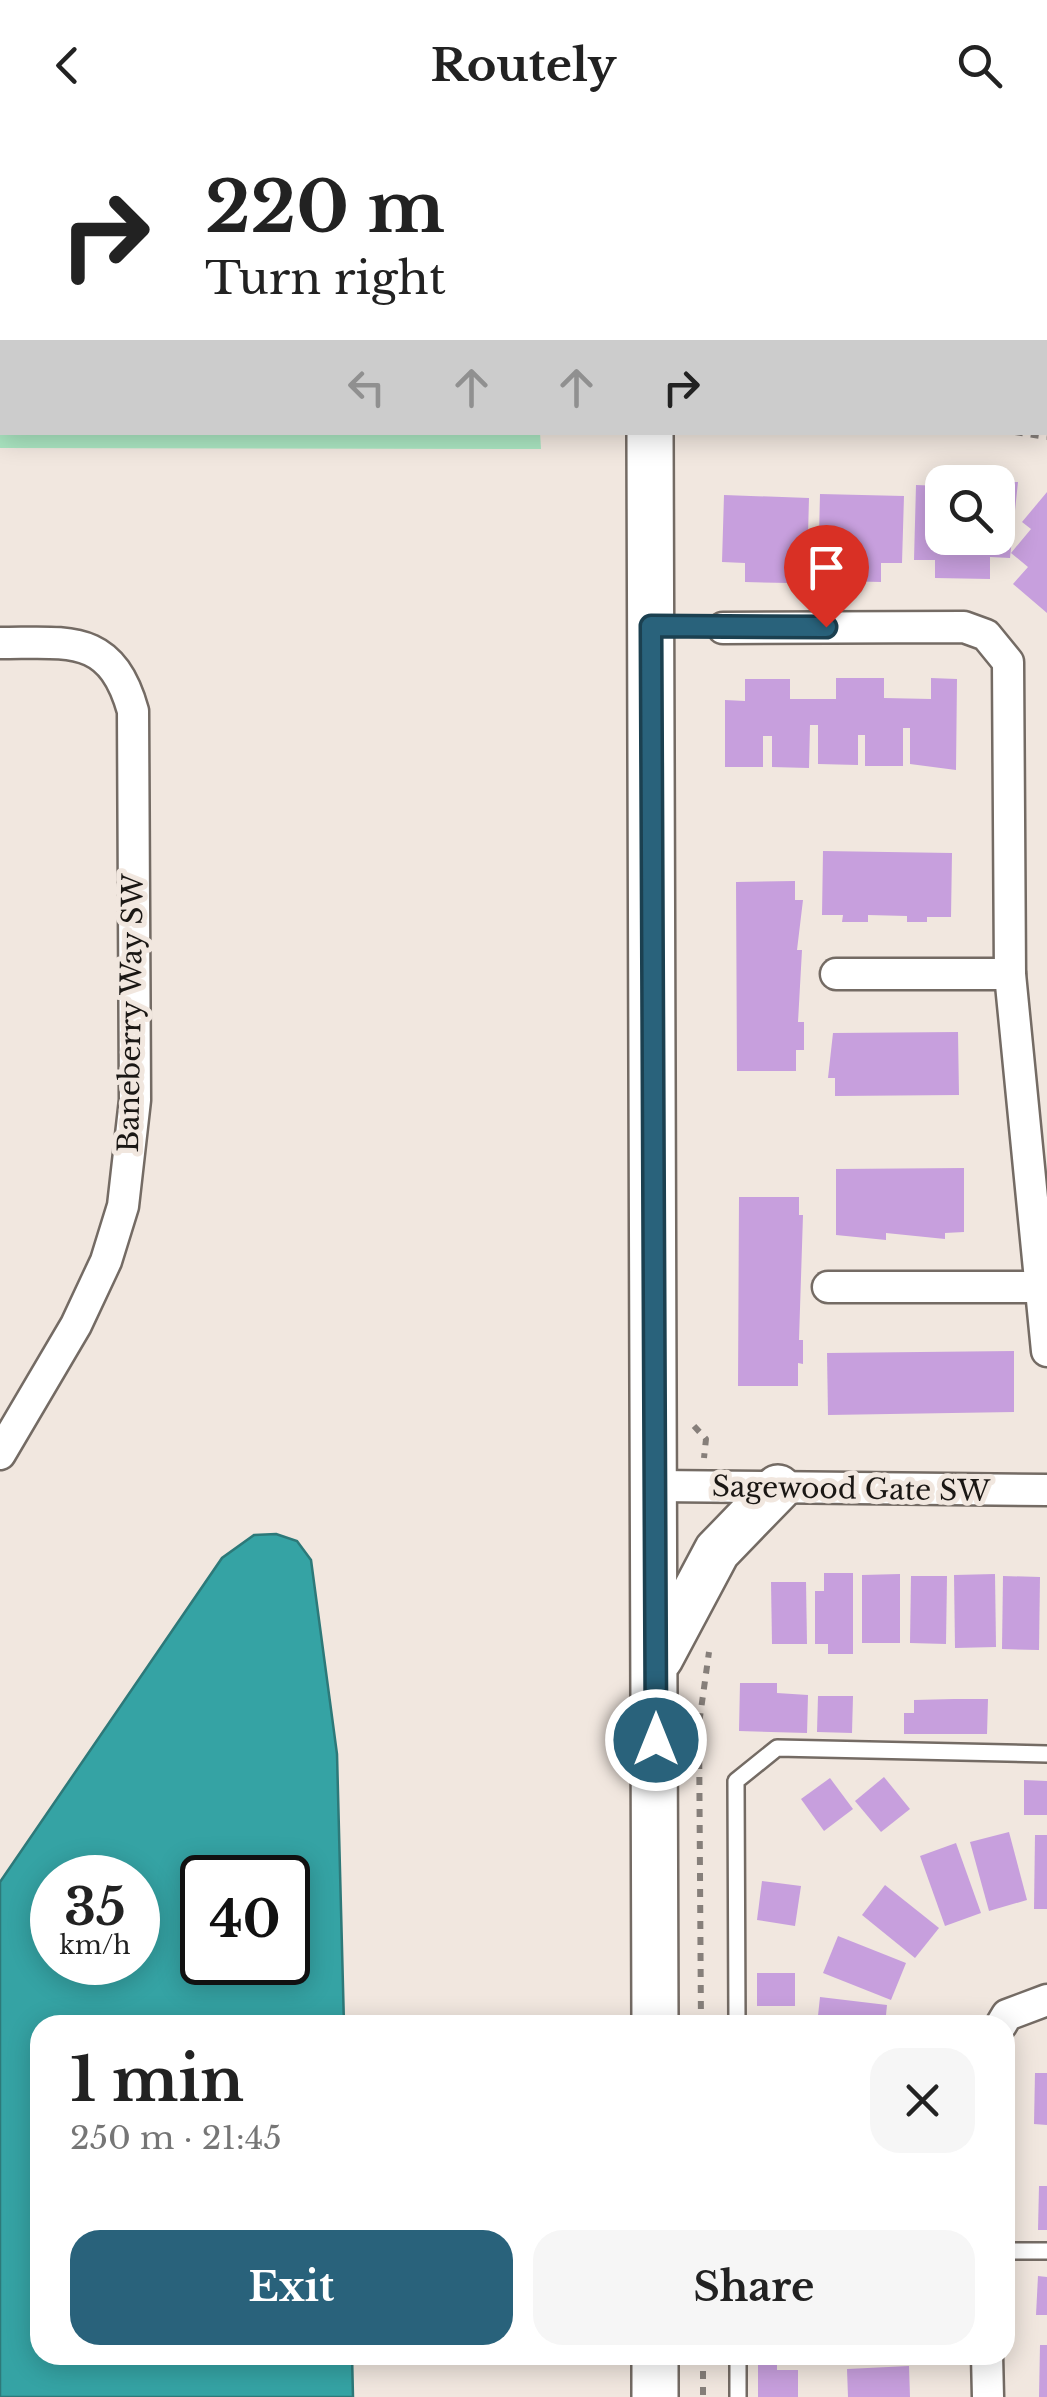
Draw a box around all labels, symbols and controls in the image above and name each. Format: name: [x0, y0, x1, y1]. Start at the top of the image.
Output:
text: Routely: [431, 37, 616, 93]
icon: back: [40, 38, 95, 93]
icon: search: [952, 38, 1007, 93]
text: 220 m: [205, 164, 445, 251]
icon: right: [40, 170, 170, 300]
text: Turn right: [205, 250, 446, 306]
icon: left: [339, 360, 394, 415]
icon: ahead: [444, 360, 499, 415]
icon: ahead: [549, 360, 604, 415]
icon: right: [654, 360, 709, 415]
map controls: [925, 465, 1015, 555]
button: search: [925, 465, 1015, 555]
pin: [784, 525, 869, 628]
icon: arrive: [799, 540, 854, 595]
street label: Baneberry Way SW: [111, 872, 151, 1153]
street label: Sagewood Gate SW: [712, 1469, 991, 1509]
position arrow: [604, 1688, 708, 1792]
speed limit sign: 40: [180, 1855, 310, 1985]
text: 35: [64, 1876, 126, 1939]
text: km/h: [60, 1930, 130, 1961]
text: 1 min: [70, 2043, 244, 2117]
button: close: [870, 2048, 975, 2153]
text: 250 m · 21:45: [70, 2118, 282, 2158]
button: Exit: [70, 2230, 513, 2345]
button: Share: [533, 2230, 975, 2345]

